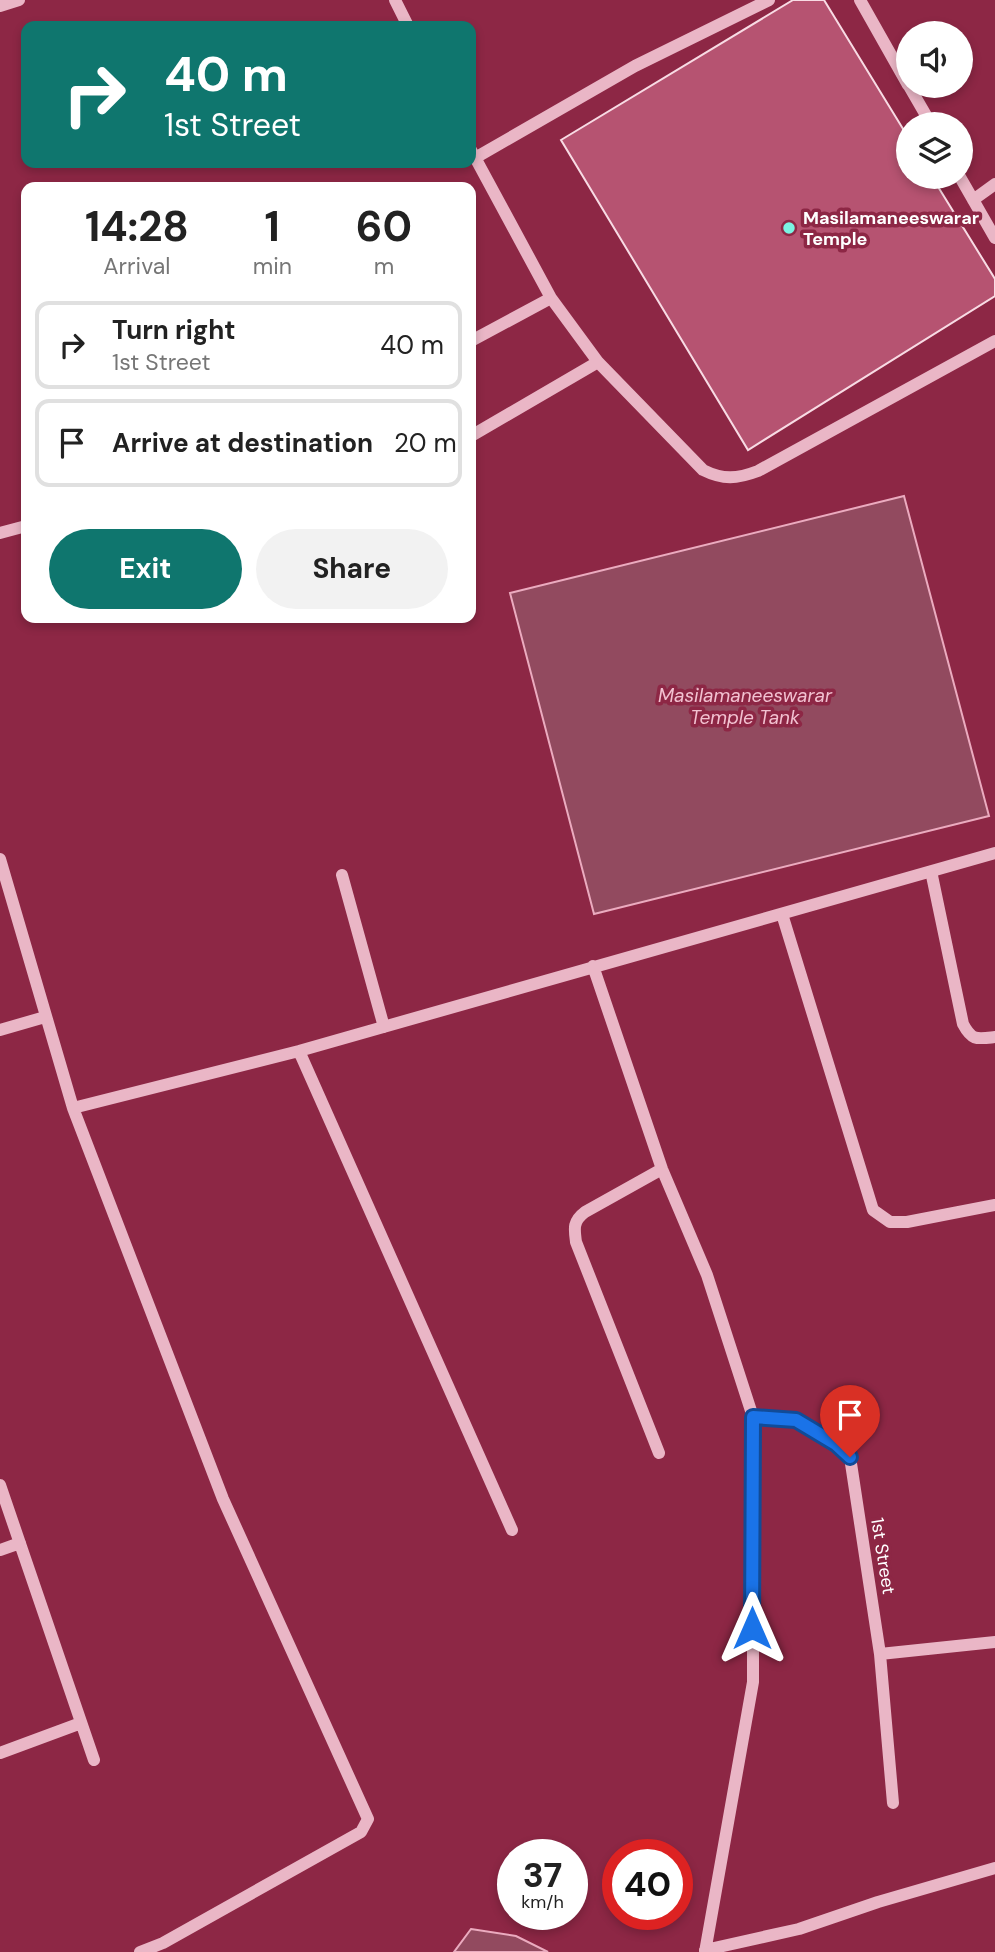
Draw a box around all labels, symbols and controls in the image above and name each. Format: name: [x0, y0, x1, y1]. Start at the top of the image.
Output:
map controls: [896, 21, 973, 189]
button: sound: [896, 21, 973, 98]
text: 40 m: [164, 42, 288, 106]
icon: right: [49, 49, 140, 140]
text: 1st Street: [164, 104, 301, 146]
button: layers: [896, 112, 973, 189]
text: 14:28: [85, 199, 189, 254]
text: 1: [265, 199, 280, 254]
text: 60: [356, 199, 412, 254]
place label: Masilamaneeswarar Temple: [803, 206, 979, 251]
marker: Masilamaneeswarar Temple: [781, 220, 797, 236]
text: Arrival: [103, 251, 170, 281]
text: min: [253, 251, 292, 281]
text: m: [374, 251, 394, 281]
text: Turn right: [112, 313, 236, 347]
icon: right: [53, 326, 91, 364]
text: 40 m: [380, 328, 444, 362]
text: 1st Street: [112, 347, 211, 377]
icon: arrive: [53, 424, 91, 462]
text: Arrive at destination: [112, 426, 373, 460]
text: 20 m: [394, 426, 457, 460]
button: Exit: [49, 529, 242, 609]
button: Share: [256, 529, 448, 609]
water label: Masilamaneeswarar Temple Tank: [658, 683, 833, 730]
pin: [820, 1385, 880, 1457]
icon: arrive: [831, 1396, 869, 1434]
street label: 1st Street: [865, 1516, 901, 1596]
position arrow: [715, 1591, 789, 1665]
speed limit sign: 40: [602, 1839, 693, 1930]
text: 37: [523, 1852, 562, 1898]
text: km/h: [521, 1890, 564, 1914]

